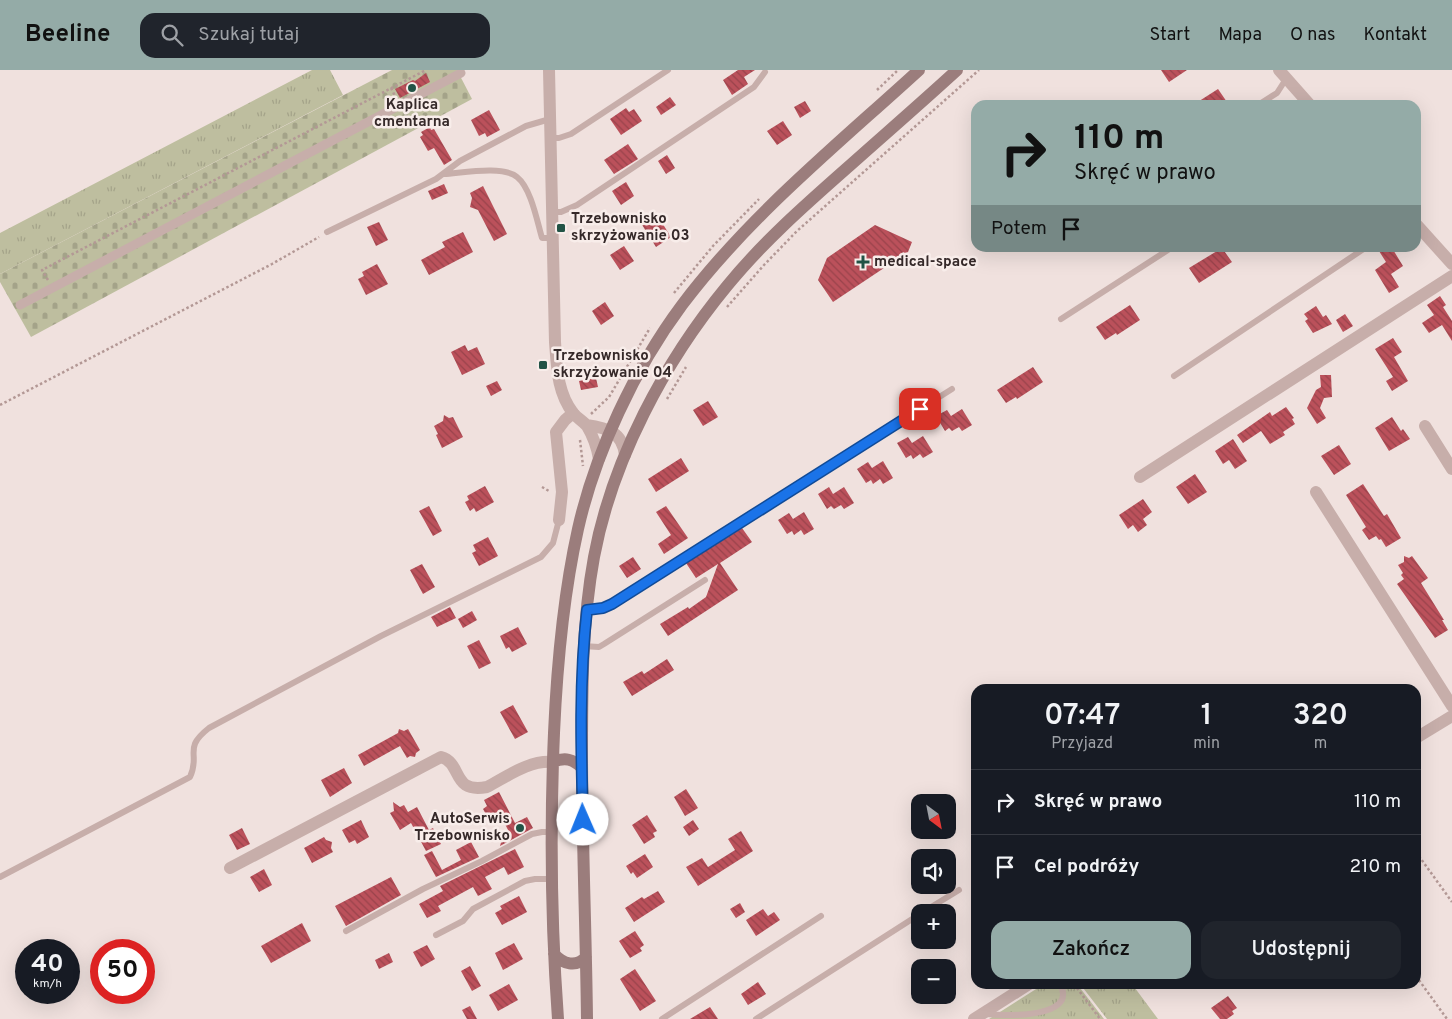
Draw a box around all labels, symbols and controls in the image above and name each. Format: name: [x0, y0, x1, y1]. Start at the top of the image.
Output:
search box: [140, 13, 490, 58]
text: Beeline: [25, 20, 110, 50]
icon: search: [158, 21, 186, 49]
text: Szukaj tutaj: [198, 23, 299, 47]
text: Start: [1149, 24, 1190, 47]
text: Mapa: [1218, 24, 1262, 47]
text: O nas: [1290, 24, 1335, 47]
text: Kontakt: [1363, 24, 1427, 47]
marker: Kaplica cmentarna: [406, 82, 418, 94]
place label: Kaplica cmentarna: [374, 96, 450, 132]
text: 110 m: [1074, 117, 1164, 161]
icon: right: [991, 120, 1056, 185]
text: Skręć w prawo: [1074, 160, 1216, 187]
place label: Trzebownisko skrzyżowanie 03: [571, 210, 690, 246]
icon: arrive: [1057, 215, 1085, 243]
text: Potem: [991, 217, 1047, 241]
marker: Trzebownisko skrzyżowanie 03: [555, 222, 567, 234]
place label: medical-space: [874, 253, 977, 272]
marker: medical-space: [856, 255, 870, 269]
place label: Trzebownisko skrzyżowanie 04: [553, 347, 672, 383]
marker: Trzebownisko skrzyżowanie 04: [537, 359, 549, 371]
pin: [899, 388, 941, 430]
icon: arrive: [906, 395, 934, 423]
text: 07:47: [1044, 698, 1120, 735]
text: 1: [1201, 698, 1212, 735]
text: 320: [1293, 698, 1348, 735]
text: Przyjazd: [1051, 734, 1113, 754]
text: min: [1193, 734, 1220, 754]
text: m: [1314, 734, 1327, 754]
icon: right: [991, 788, 1019, 816]
text: Skręć w prawo: [1034, 790, 1162, 814]
text: 110 m: [1354, 790, 1401, 814]
position arrow: [556, 793, 608, 845]
north arrow: [911, 794, 956, 839]
map controls: [911, 794, 956, 1004]
place label: AutoSerwis Trzebownisko: [414, 810, 510, 846]
marker: AutoSerwis Trzebownisko: [514, 822, 526, 834]
button: sound: [911, 849, 956, 894]
icon: arrive: [991, 853, 1019, 881]
text: Cel podróży: [1034, 855, 1139, 879]
text: 210 m: [1350, 855, 1401, 879]
button: +: [911, 904, 956, 949]
button: Zakończ: [991, 921, 1191, 979]
button: Udostępnij: [1201, 921, 1401, 979]
speed limit sign: 50: [90, 939, 155, 1004]
text: 40: [31, 949, 64, 981]
button: −: [911, 959, 956, 1004]
text: km/h: [33, 976, 62, 992]

